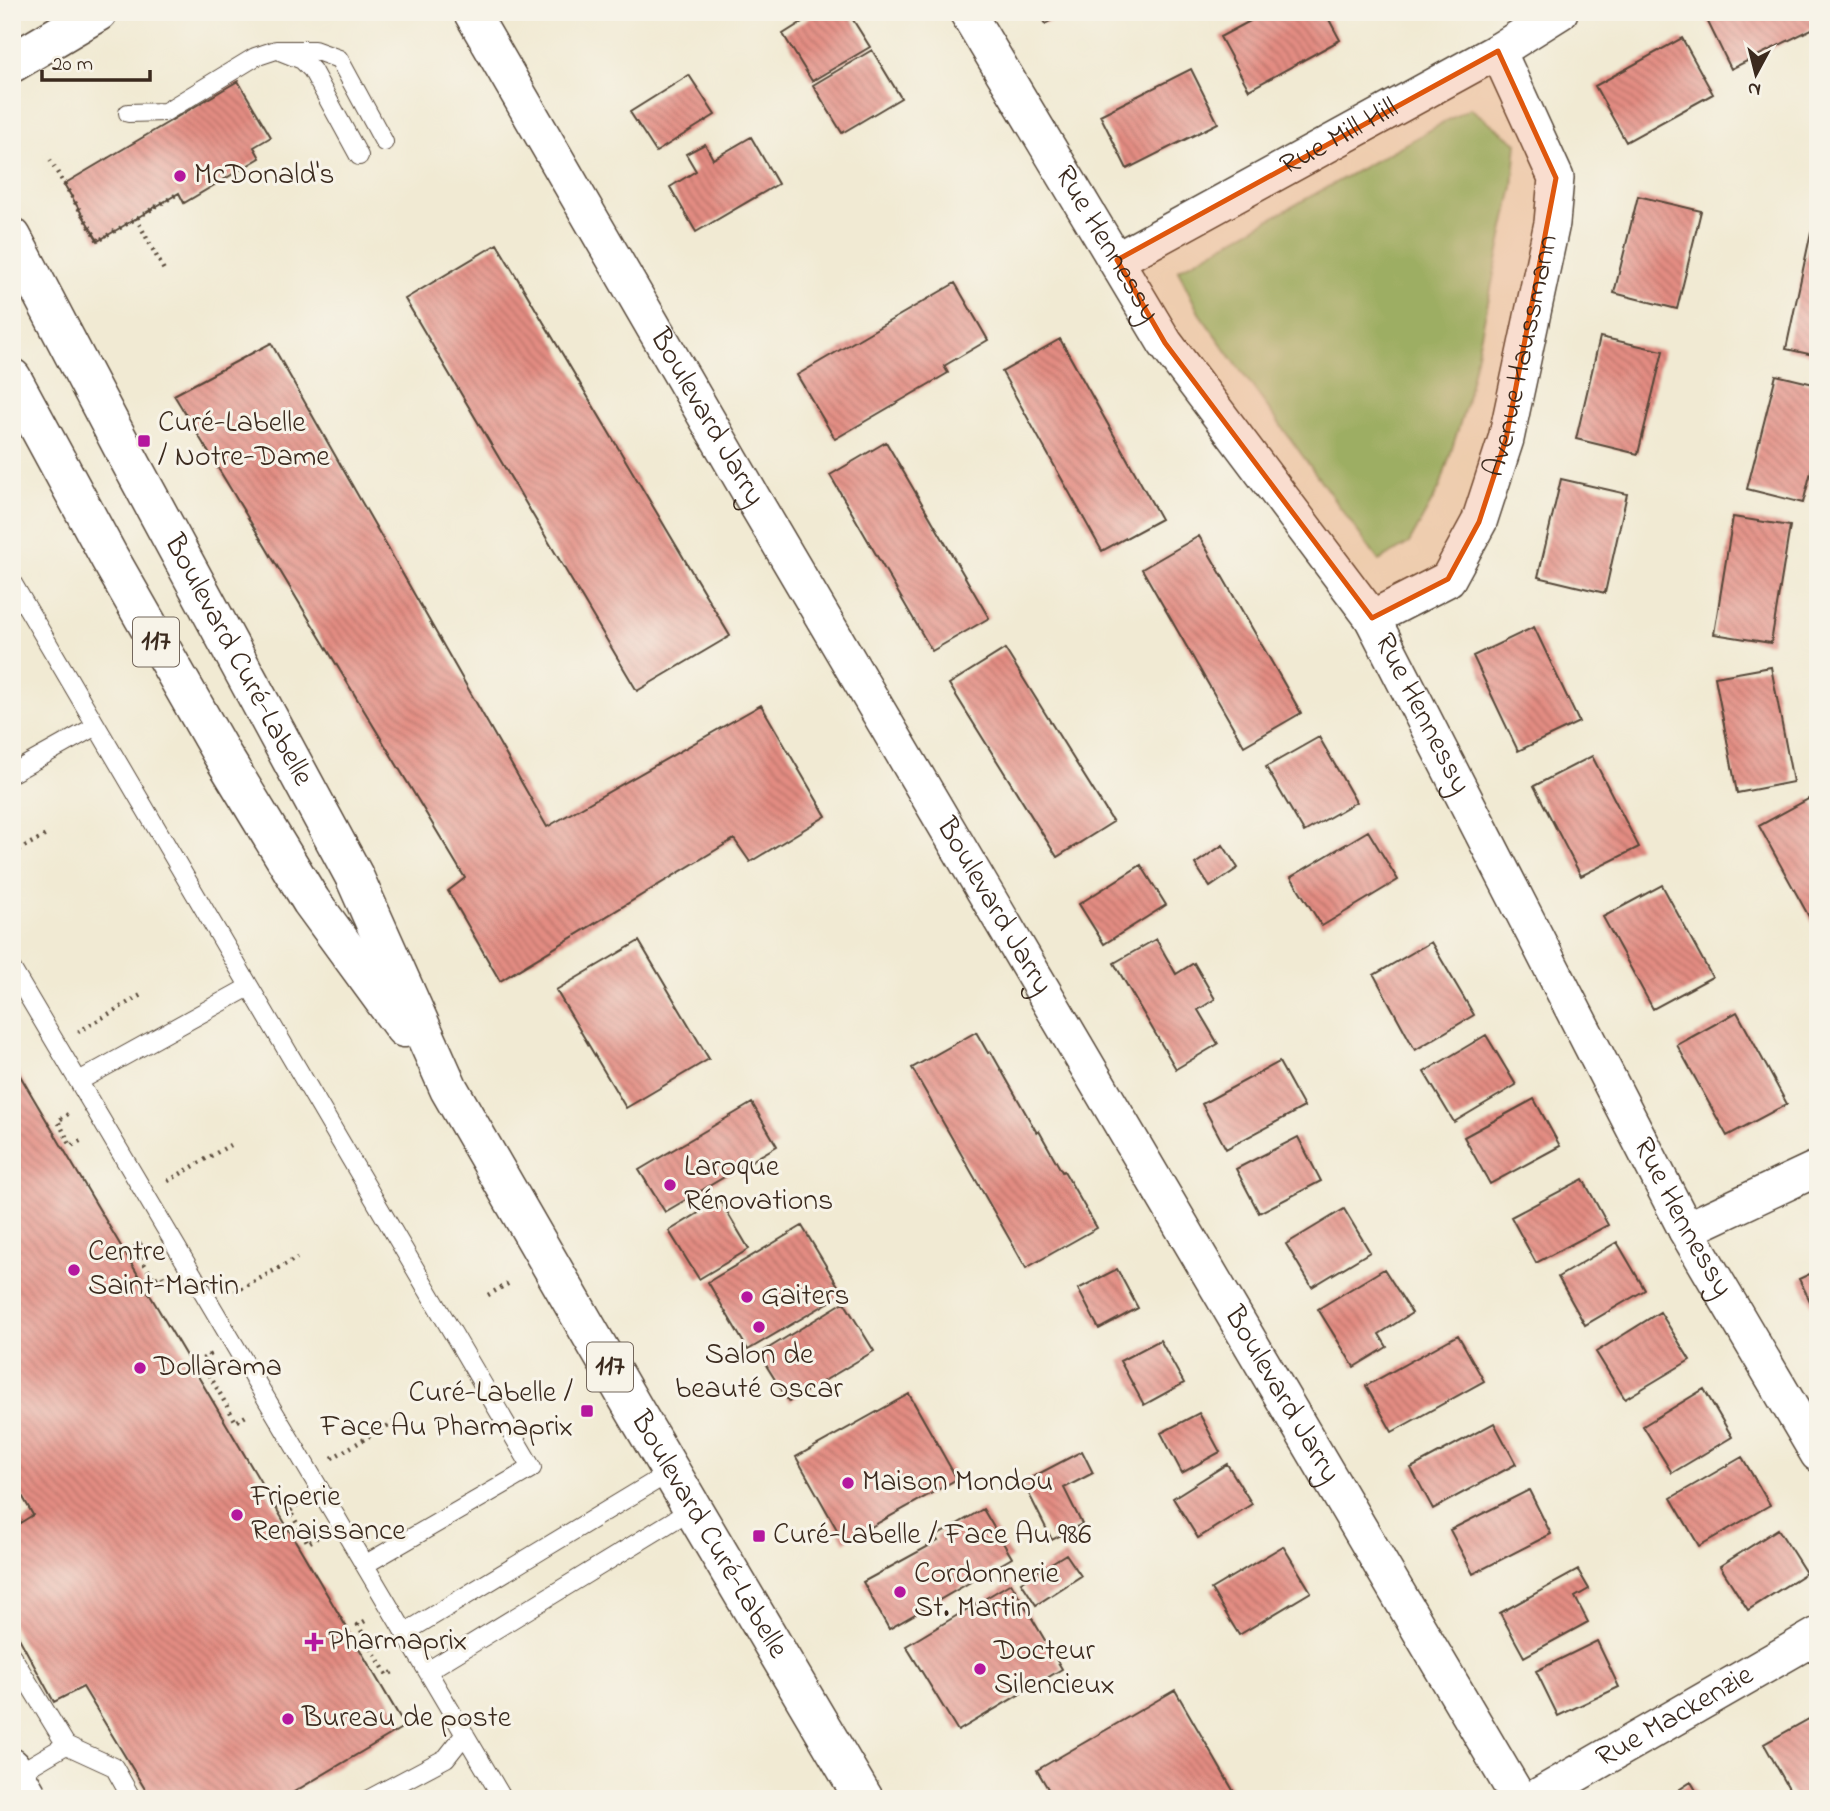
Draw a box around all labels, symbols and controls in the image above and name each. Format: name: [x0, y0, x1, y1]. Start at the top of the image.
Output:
scale bar: [42, 38, 150, 82]
north arrow: [1722, 38, 1792, 108]
text: 20 m: [52, 50, 93, 80]
text: N: [1746, 74, 1762, 103]
street label: Rue Mill Hill: [1273, 88, 1407, 188]
place label: McDonald's: [194, 154, 334, 198]
street label: Rue Hennessy: [1042, 158, 1170, 331]
marker: McDonald's: [172, 168, 188, 184]
street label: Avenue Haussmann: [1473, 231, 1571, 483]
street label: Boulevard Jarry: [637, 320, 775, 515]
place label: Curé-Labelle / Notre-Dame: [158, 402, 330, 480]
marker: Curé-Labelle / Notre-Dame: [136, 433, 152, 449]
street label: Boulevard Curé-Labelle: [151, 526, 324, 795]
road number: 117: [133, 618, 179, 666]
street label: Rue Hennessy: [1362, 626, 1481, 802]
street label: Boulevard Jarry: [923, 809, 1063, 1004]
street label: Rue Hennessy: [1620, 1130, 1743, 1306]
place label: Laroque Rénovations: [684, 1146, 833, 1224]
marker: Laroque Rénovations: [662, 1177, 678, 1193]
place label: Centre Saint-Martin: [88, 1231, 239, 1309]
marker: Centre Saint-Martin: [66, 1262, 82, 1278]
place label: Gaiters: [761, 1275, 850, 1319]
marker: Gaiters: [739, 1289, 755, 1305]
street label: Boulevard Jarry: [1211, 1297, 1351, 1492]
marker: Salon de beauté Oscar: [751, 1319, 767, 1335]
place label: Salon de beauté Oscar: [675, 1334, 843, 1412]
road number: 117: [587, 1342, 633, 1392]
place label: Dollarama: [153, 1346, 282, 1390]
marker: Dollarama: [132, 1360, 148, 1376]
place label: Curé-Labelle / Face Au Pharmaprix: [320, 1372, 573, 1450]
street label: Boulevard Curé-Labelle: [617, 1402, 799, 1668]
marker: Curé-Labelle / Face Au Pharmaprix: [579, 1403, 595, 1419]
place label: Maison Mondou: [862, 1461, 1053, 1505]
marker: Maison Mondou: [840, 1475, 856, 1491]
place label: Friperie Renaissance: [250, 1476, 406, 1554]
marker: Friperie Renaissance: [229, 1507, 245, 1523]
place label: Curé-Labelle / Face Au 986: [773, 1514, 1091, 1558]
marker: Curé-Labelle / Face Au 986: [751, 1528, 767, 1544]
place label: Cordonnerie St. Martin: [914, 1553, 1060, 1631]
marker: Cordonnerie St. Martin: [892, 1584, 908, 1600]
place label: Pharmaprix: [328, 1620, 467, 1664]
place label: Docteur Silencieux: [993, 1630, 1115, 1708]
marker: Pharmaprix: [306, 1634, 322, 1650]
street label: Rue Mackenzie: [1588, 1654, 1763, 1780]
marker: Docteur Silencieux: [972, 1661, 988, 1677]
place label: Bureau de poste: [301, 1697, 512, 1741]
marker: Bureau de poste: [280, 1711, 296, 1727]

